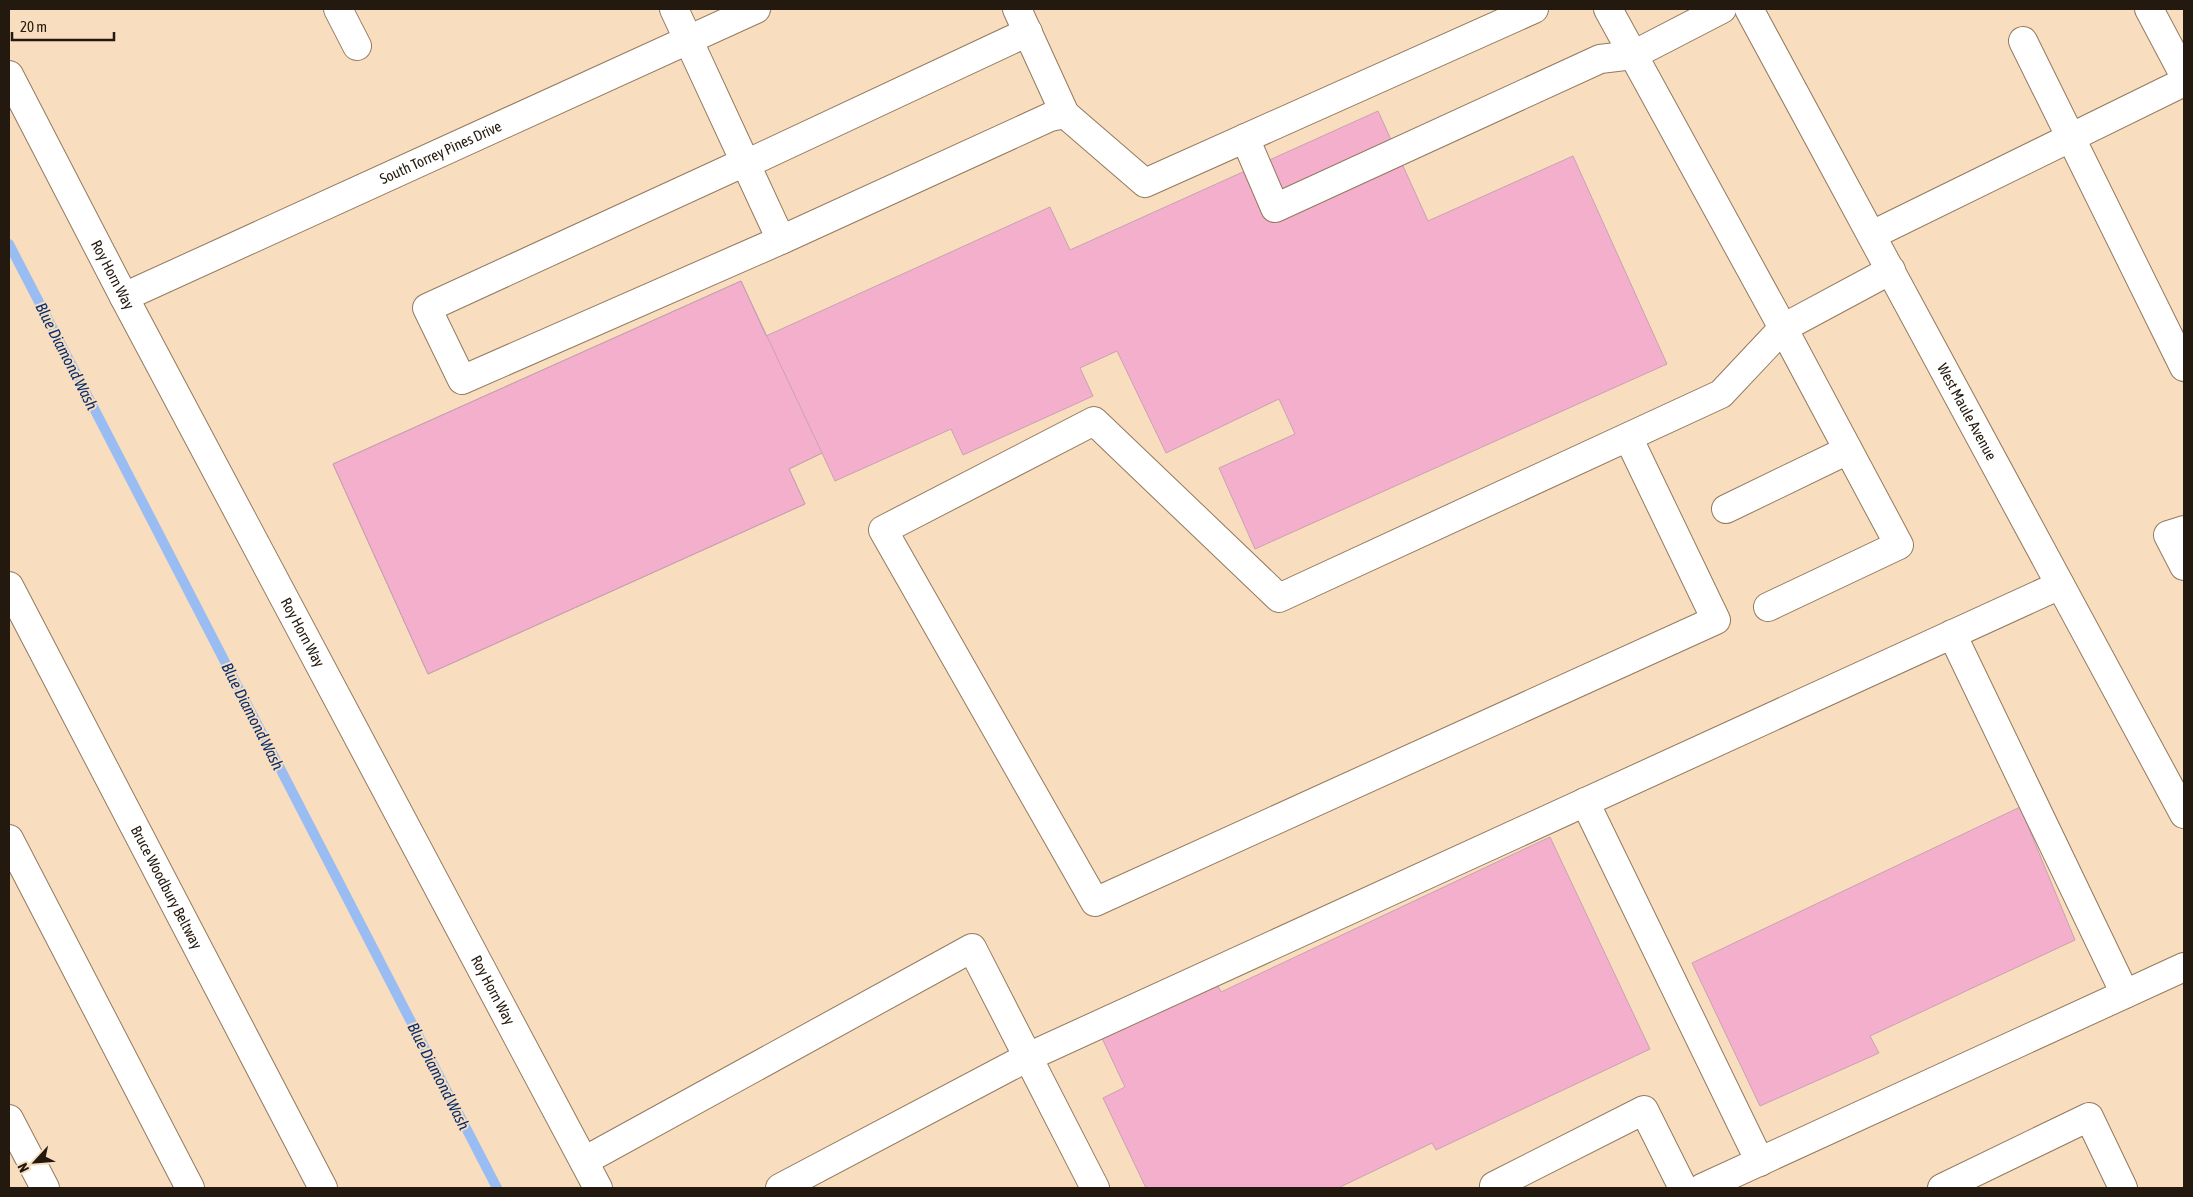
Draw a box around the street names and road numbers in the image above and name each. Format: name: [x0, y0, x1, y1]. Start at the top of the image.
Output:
street label: South Torrey Pines Drive: [377, 117, 504, 187]
street label: Roy Horn Way: [88, 237, 138, 312]
street label: West Maule Avenue: [1934, 360, 2000, 463]
street label: Roy Horn Way: [278, 595, 328, 670]
street label: Bruce Woodbury Beltway: [128, 823, 206, 952]
street label: Roy Horn Way: [468, 952, 518, 1027]

